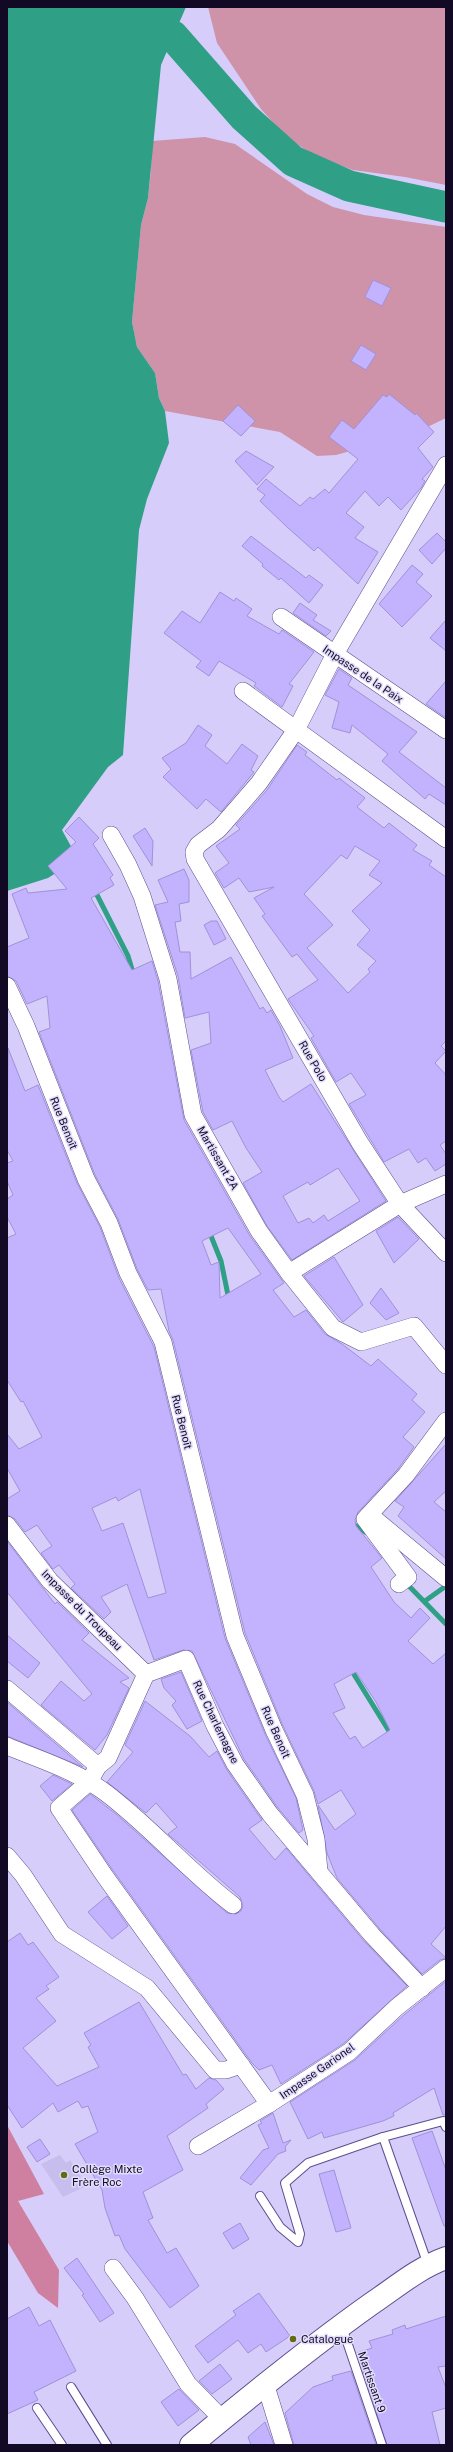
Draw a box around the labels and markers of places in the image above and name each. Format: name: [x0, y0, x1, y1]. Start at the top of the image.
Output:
place label: Collège Mixte Frère Roc: [72, 2163, 142, 2188]
marker: Collège Mixte Frère Roc: [59, 2170, 69, 2180]
place label: Catalogue: [301, 2333, 353, 2345]
marker: Catalogue: [288, 2334, 298, 2344]

